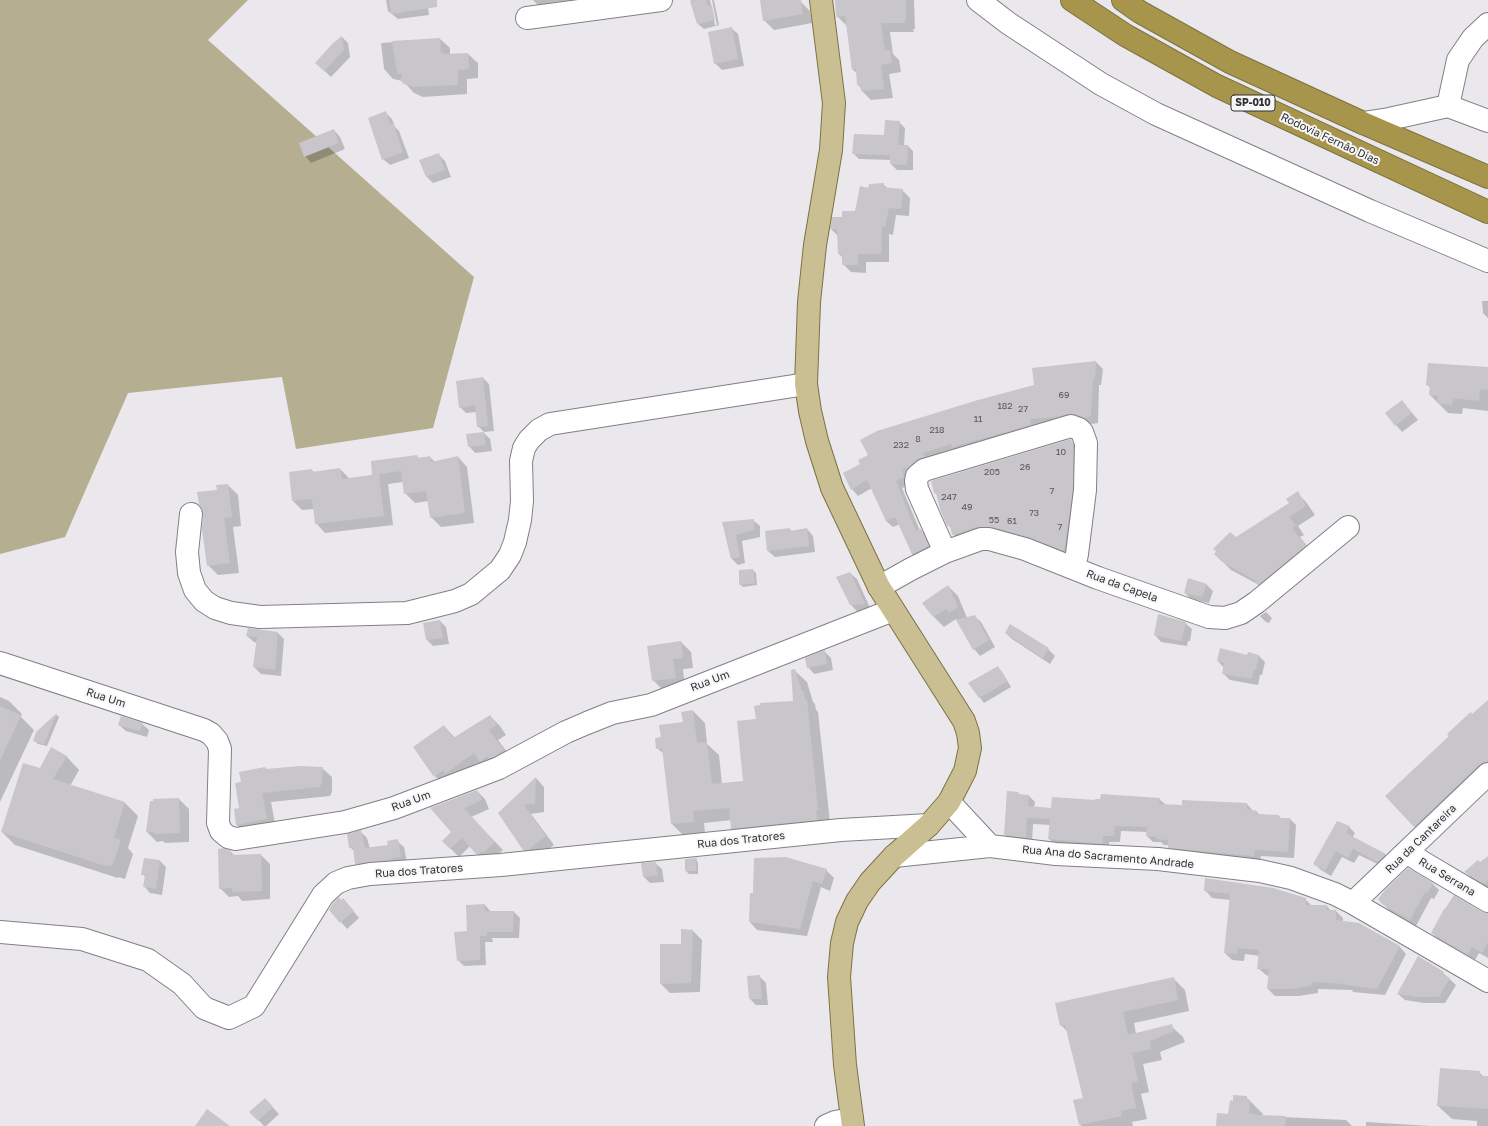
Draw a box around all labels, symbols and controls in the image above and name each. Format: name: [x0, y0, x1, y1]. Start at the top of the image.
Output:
road number: SP-010: [1231, 95, 1275, 111]
street label: Rodovia Fernão Dias: [1279, 110, 1381, 168]
house number: 69: [1059, 390, 1069, 400]
house number: 182: [997, 401, 1013, 411]
house number: 27: [1018, 404, 1028, 414]
house number: 11: [974, 414, 982, 424]
house number: 218: [929, 425, 945, 435]
house number: 8: [915, 434, 921, 444]
house number: 232: [893, 440, 909, 450]
house number: 10: [1056, 447, 1066, 457]
house number: 26: [1020, 462, 1030, 472]
house number: 205: [984, 467, 1000, 477]
house number: 7: [1050, 486, 1054, 496]
house number: 247: [941, 492, 957, 502]
house number: 49: [962, 502, 972, 512]
house number: 73: [1029, 508, 1039, 518]
house number: 55: [989, 515, 999, 525]
house number: 61: [1007, 516, 1017, 526]
house number: 7: [1058, 522, 1062, 532]
street label: Rua da Capela: [1084, 567, 1160, 605]
street label: Rua Um: [689, 668, 731, 694]
street label: Rua Um: [85, 685, 127, 711]
street label: Rua Um: [390, 788, 432, 814]
street label: Rua da Cantareira: [1383, 802, 1459, 876]
street label: Rua dos Tratores: [696, 829, 786, 851]
street label: Rua Ana do Sacramento Andrade: [1021, 843, 1195, 871]
street label: Rua Serrana: [1416, 855, 1478, 899]
street label: Rua dos Tratores: [374, 861, 464, 881]

